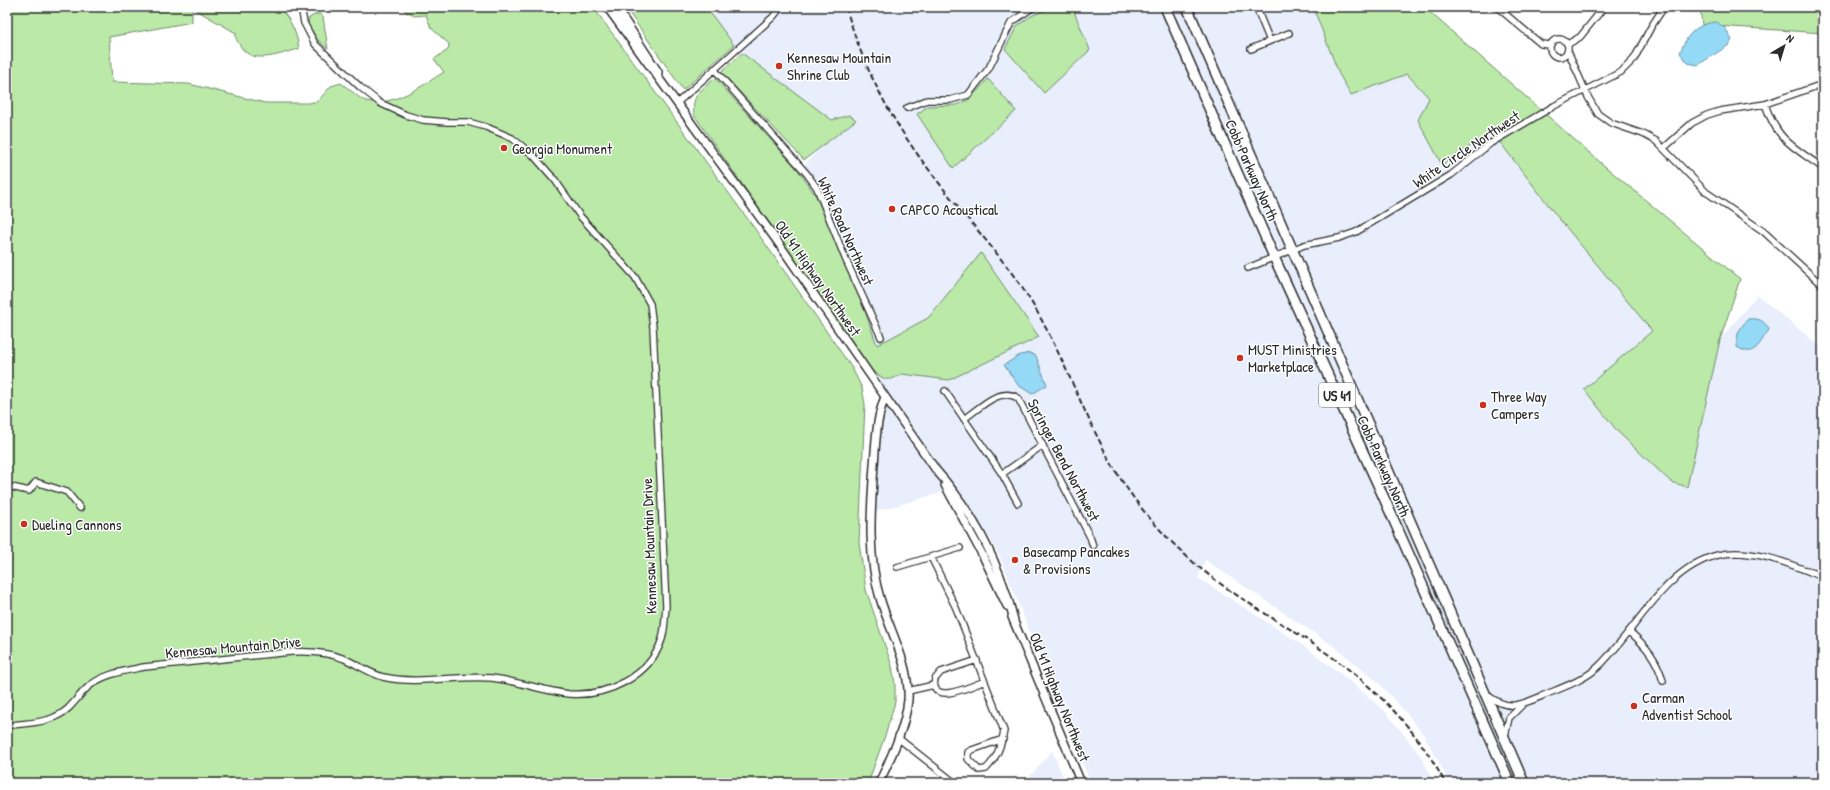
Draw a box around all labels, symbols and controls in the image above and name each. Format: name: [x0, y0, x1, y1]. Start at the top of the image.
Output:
north arrow: [1764, 26, 1804, 66]
text: N: [1784, 31, 1797, 46]
place label: Kennesaw Mountain Shrine Club: [787, 47, 892, 85]
marker: Kennesaw Mountain Shrine Club: [774, 61, 784, 71]
street label: White Circle Northwest: [1408, 105, 1524, 193]
street label: Cobb Parkway North: [1220, 116, 1284, 224]
place label: Georgia Monument: [512, 138, 613, 159]
marker: Georgia Monument: [499, 143, 509, 153]
street label: White Road Northwest: [813, 173, 880, 289]
place label: CAPCO Acoustical: [900, 199, 998, 220]
marker: CAPCO Acoustical: [887, 204, 897, 214]
street label: Old 41 Highway Northwest: [770, 216, 866, 341]
place label: MUST Ministries Marketplace: [1248, 339, 1337, 377]
marker: MUST Ministries Marketplace: [1235, 353, 1245, 363]
road number: US 41: [1319, 383, 1355, 407]
place label: Three Way Campers: [1491, 386, 1547, 424]
street label: Springer Bend Northwest: [1023, 395, 1106, 526]
marker: Three Way Campers: [1478, 400, 1488, 410]
street label: Cobb Parkway North: [1352, 412, 1416, 520]
street label: Kennesaw Mountain Drive: [636, 478, 662, 614]
place label: Dueling Cannons: [32, 514, 122, 535]
marker: Dueling Cannons: [19, 519, 29, 529]
place label: Basecamp Pancakes & Provisions: [1023, 541, 1130, 579]
marker: Basecamp Pancakes & Provisions: [1010, 555, 1020, 565]
street label: Old 41 Highway Northwest: [1025, 629, 1096, 765]
street label: Kennesaw Mountain Drive: [164, 631, 302, 663]
place label: Carman Adventist School: [1642, 687, 1732, 725]
marker: Carman Adventist School: [1629, 701, 1639, 711]

